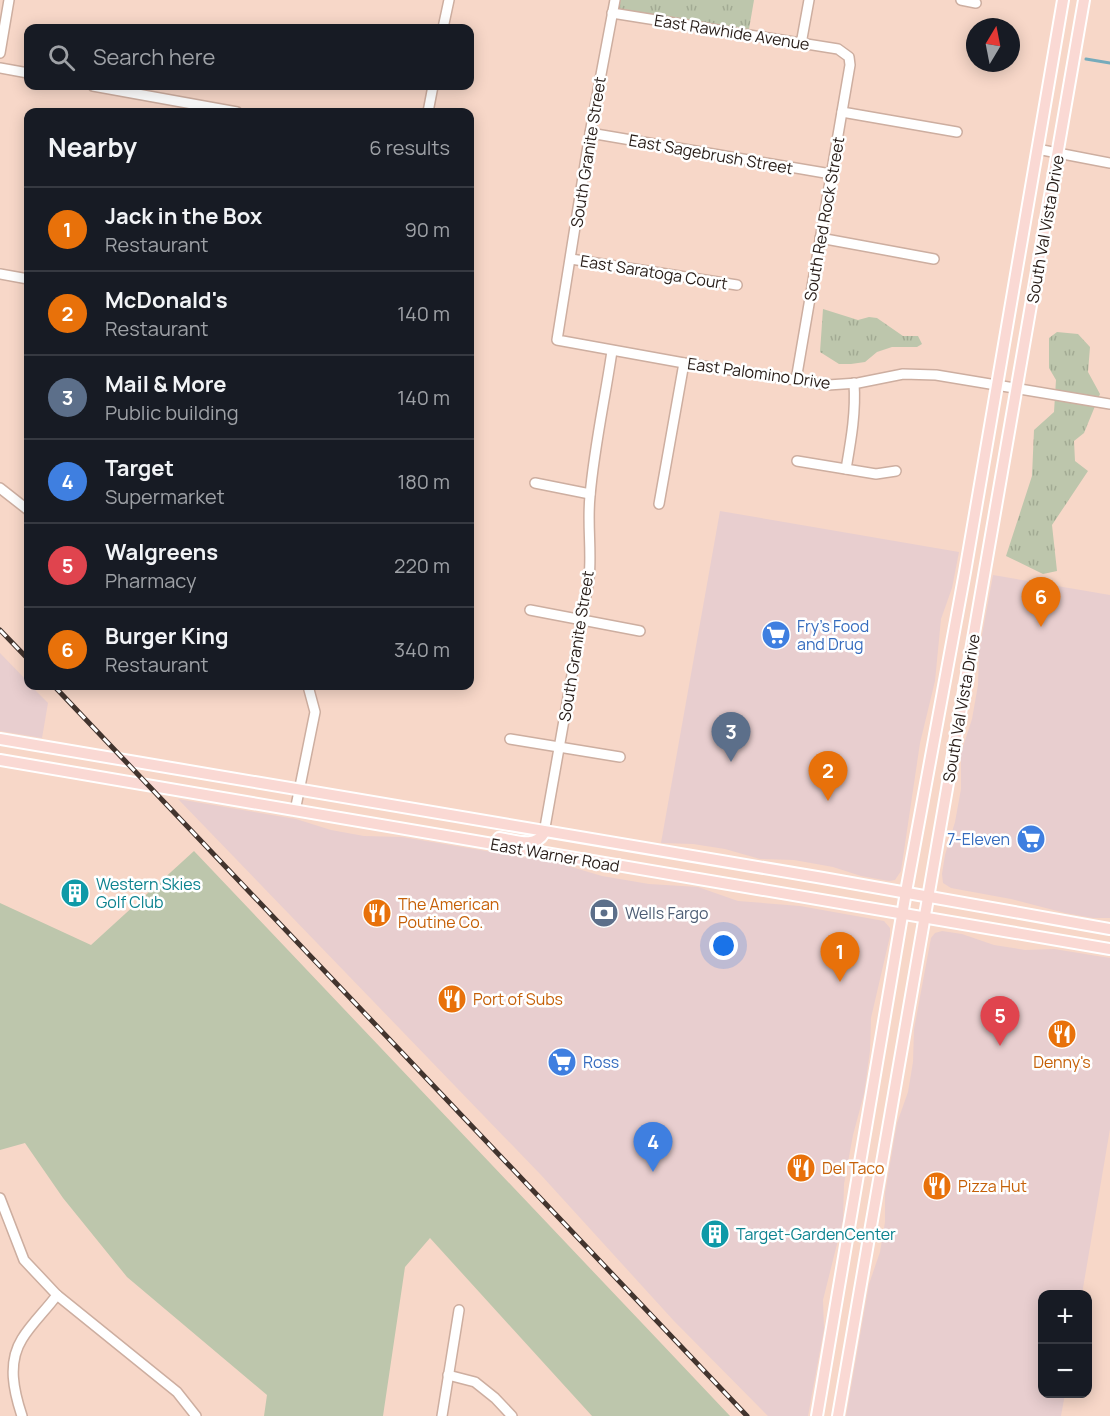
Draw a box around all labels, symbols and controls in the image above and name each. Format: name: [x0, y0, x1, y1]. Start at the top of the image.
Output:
street label: East Rawhide Avenue: [653, 9, 811, 55]
north arrow: [966, 18, 1020, 72]
search box: [24, 24, 474, 90]
icon: search: [45, 41, 78, 74]
text: Search here: [93, 42, 215, 72]
street label: South Granite Street: [565, 75, 611, 229]
text: Nearby: [48, 129, 137, 165]
street label: East Sagebrush Street: [627, 129, 795, 179]
text: 6 results: [369, 134, 450, 161]
street label: South Red Rock Street: [799, 135, 849, 303]
street label: South Val Vista Drive: [1021, 153, 1069, 305]
text: Jack in the Box: [105, 201, 262, 231]
text: 1: [63, 216, 72, 243]
text: 90 m: [404, 216, 450, 243]
text: Restaurant: [105, 231, 209, 258]
street label: East Saratoga Court: [579, 249, 729, 295]
text: McDonald's: [105, 285, 228, 315]
text: 2: [62, 300, 73, 327]
text: 140 m: [397, 300, 450, 327]
text: Restaurant: [105, 315, 209, 342]
street label: East Palomino Drive: [686, 352, 832, 394]
text: Mail & More: [105, 369, 227, 399]
text: 3: [62, 384, 73, 411]
text: 140 m: [397, 384, 450, 411]
text: Public building: [105, 399, 239, 426]
text: Target: [105, 453, 174, 483]
text: 4: [61, 468, 74, 495]
text: 180 m: [397, 468, 450, 495]
text: Supermarket: [105, 483, 225, 510]
text: Walgreens: [105, 537, 218, 567]
text: 5: [62, 552, 73, 579]
text: 220 m: [394, 552, 450, 579]
text: Pharmacy: [105, 567, 197, 594]
street label: South Granite Street: [553, 569, 599, 723]
pin: 6: [1022, 578, 1060, 627]
place label: Fry's Food and Drug: [797, 615, 869, 655]
supermarket icon: Fry's Food and Drug: [760, 619, 792, 651]
text: Burger King: [105, 621, 229, 651]
street label: South Val Vista Drive: [937, 632, 985, 784]
text: 6: [61, 636, 74, 663]
text: 340 m: [394, 636, 450, 663]
text: Restaurant: [105, 651, 209, 678]
pin: 3: [712, 712, 750, 762]
pin: 2: [808, 752, 848, 801]
supermarket icon: 7-Eleven: [1015, 823, 1047, 855]
place label: 7-Eleven: [947, 828, 1010, 850]
street label: East Warner Road: [489, 833, 621, 877]
place label: Western Skies Golf Club: [96, 873, 201, 913]
building icon: Western Skies Golf Club: [59, 877, 91, 909]
place label: The American Poutine Co.: [398, 893, 499, 933]
restaurant icon: The American Poutine Co.: [361, 897, 393, 929]
bank icon: Wells Fargo: [588, 897, 620, 929]
place label: Wells Fargo: [625, 902, 708, 924]
your location: [709, 931, 738, 960]
pin: 1: [820, 932, 860, 982]
restaurant icon: Port of Subs: [436, 983, 468, 1015]
place label: Port of Subs: [473, 988, 563, 1010]
pin: 5: [980, 996, 1020, 1046]
restaurant icon: Denny's: [1046, 1018, 1078, 1050]
supermarket icon: Ross: [546, 1046, 578, 1078]
place label: Ross: [583, 1051, 619, 1073]
place label: Denny's: [1033, 1051, 1091, 1073]
pin: 4: [634, 1122, 672, 1172]
restaurant icon: Del Taco: [785, 1152, 817, 1184]
place label: Del Taco: [822, 1157, 884, 1179]
restaurant icon: Pizza Hut: [921, 1170, 953, 1202]
place label: Pizza Hut: [958, 1175, 1027, 1197]
building icon: Target-GardenCenter: [699, 1218, 731, 1250]
place label: Target-GardenCenter: [736, 1223, 896, 1245]
map controls: [1038, 1290, 1092, 1398]
button: +: [1038, 1290, 1092, 1344]
button: −: [1038, 1344, 1092, 1398]

